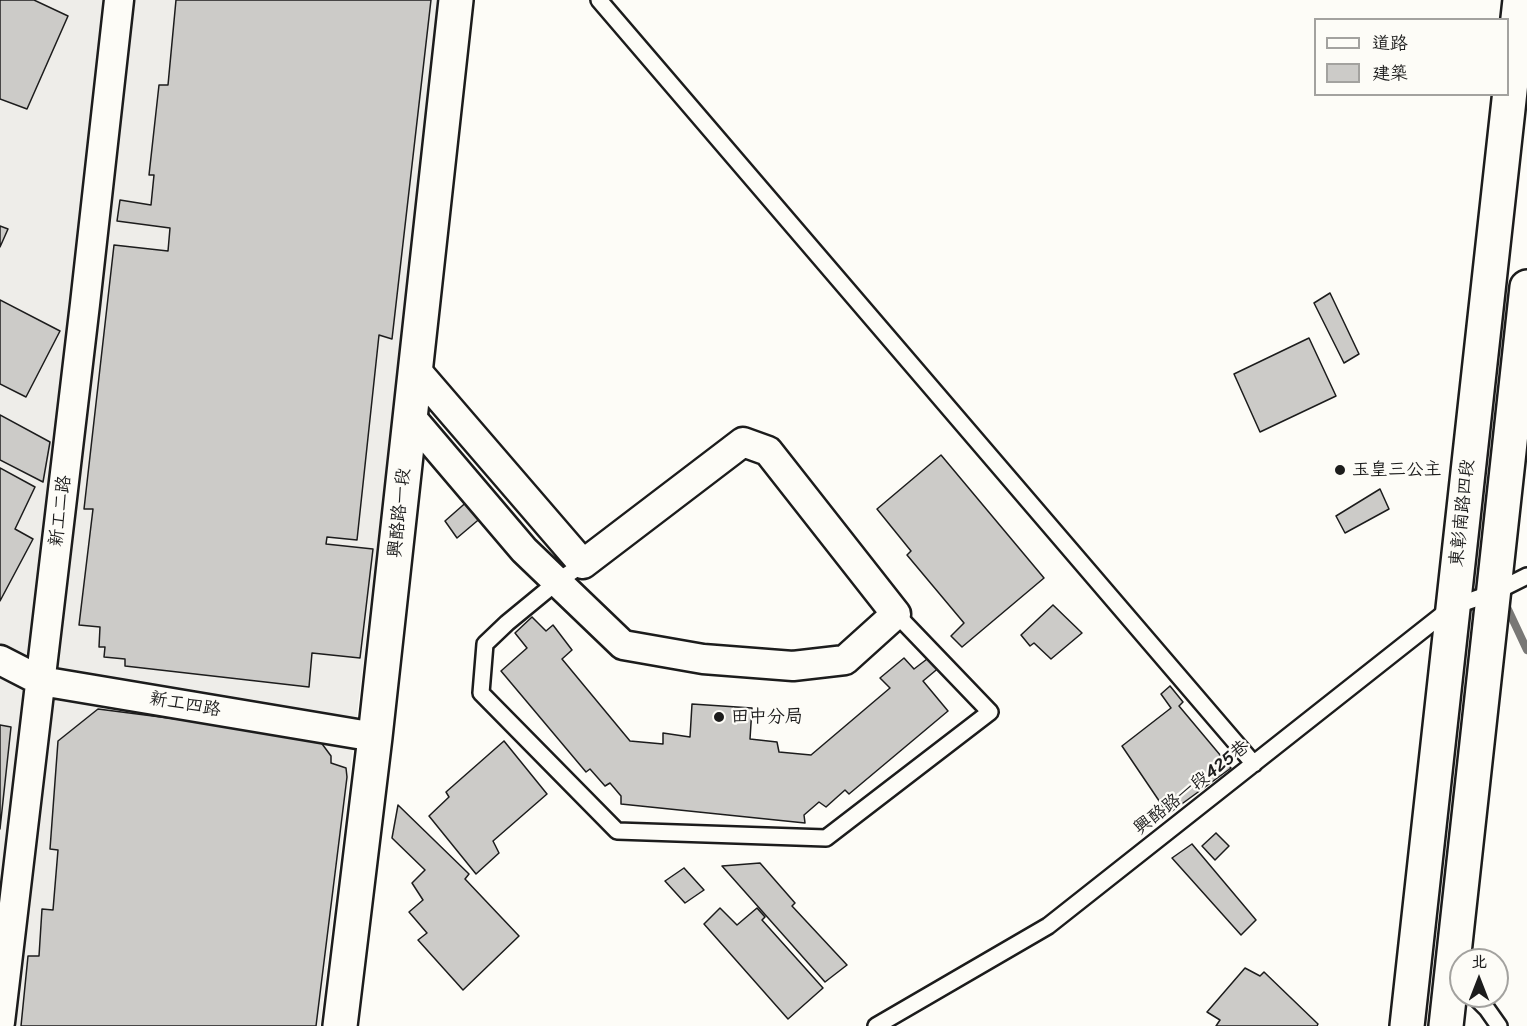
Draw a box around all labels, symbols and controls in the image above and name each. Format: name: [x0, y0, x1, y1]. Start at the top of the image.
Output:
legend: [1314, 18, 1509, 96]
text: 道路: [1372, 27, 1408, 59]
text: 建築: [1372, 57, 1408, 89]
street label: 東彰南路四段: [1447, 458, 1479, 568]
place label: 玉皇三公主: [1352, 459, 1442, 481]
marker: 玉皇三公主: [1333, 463, 1347, 477]
street label: 興酪路一段: [385, 467, 415, 559]
street label: 新工二路: [46, 474, 76, 548]
street label: 新工四路: [148, 688, 222, 722]
place label: 田中分局: [731, 706, 803, 728]
marker: 田中分局: [712, 710, 726, 724]
street label: 興酪路一段425巷: [1130, 736, 1254, 840]
text: 北: [1471, 947, 1487, 976]
north arrow: [1449, 948, 1509, 1008]

